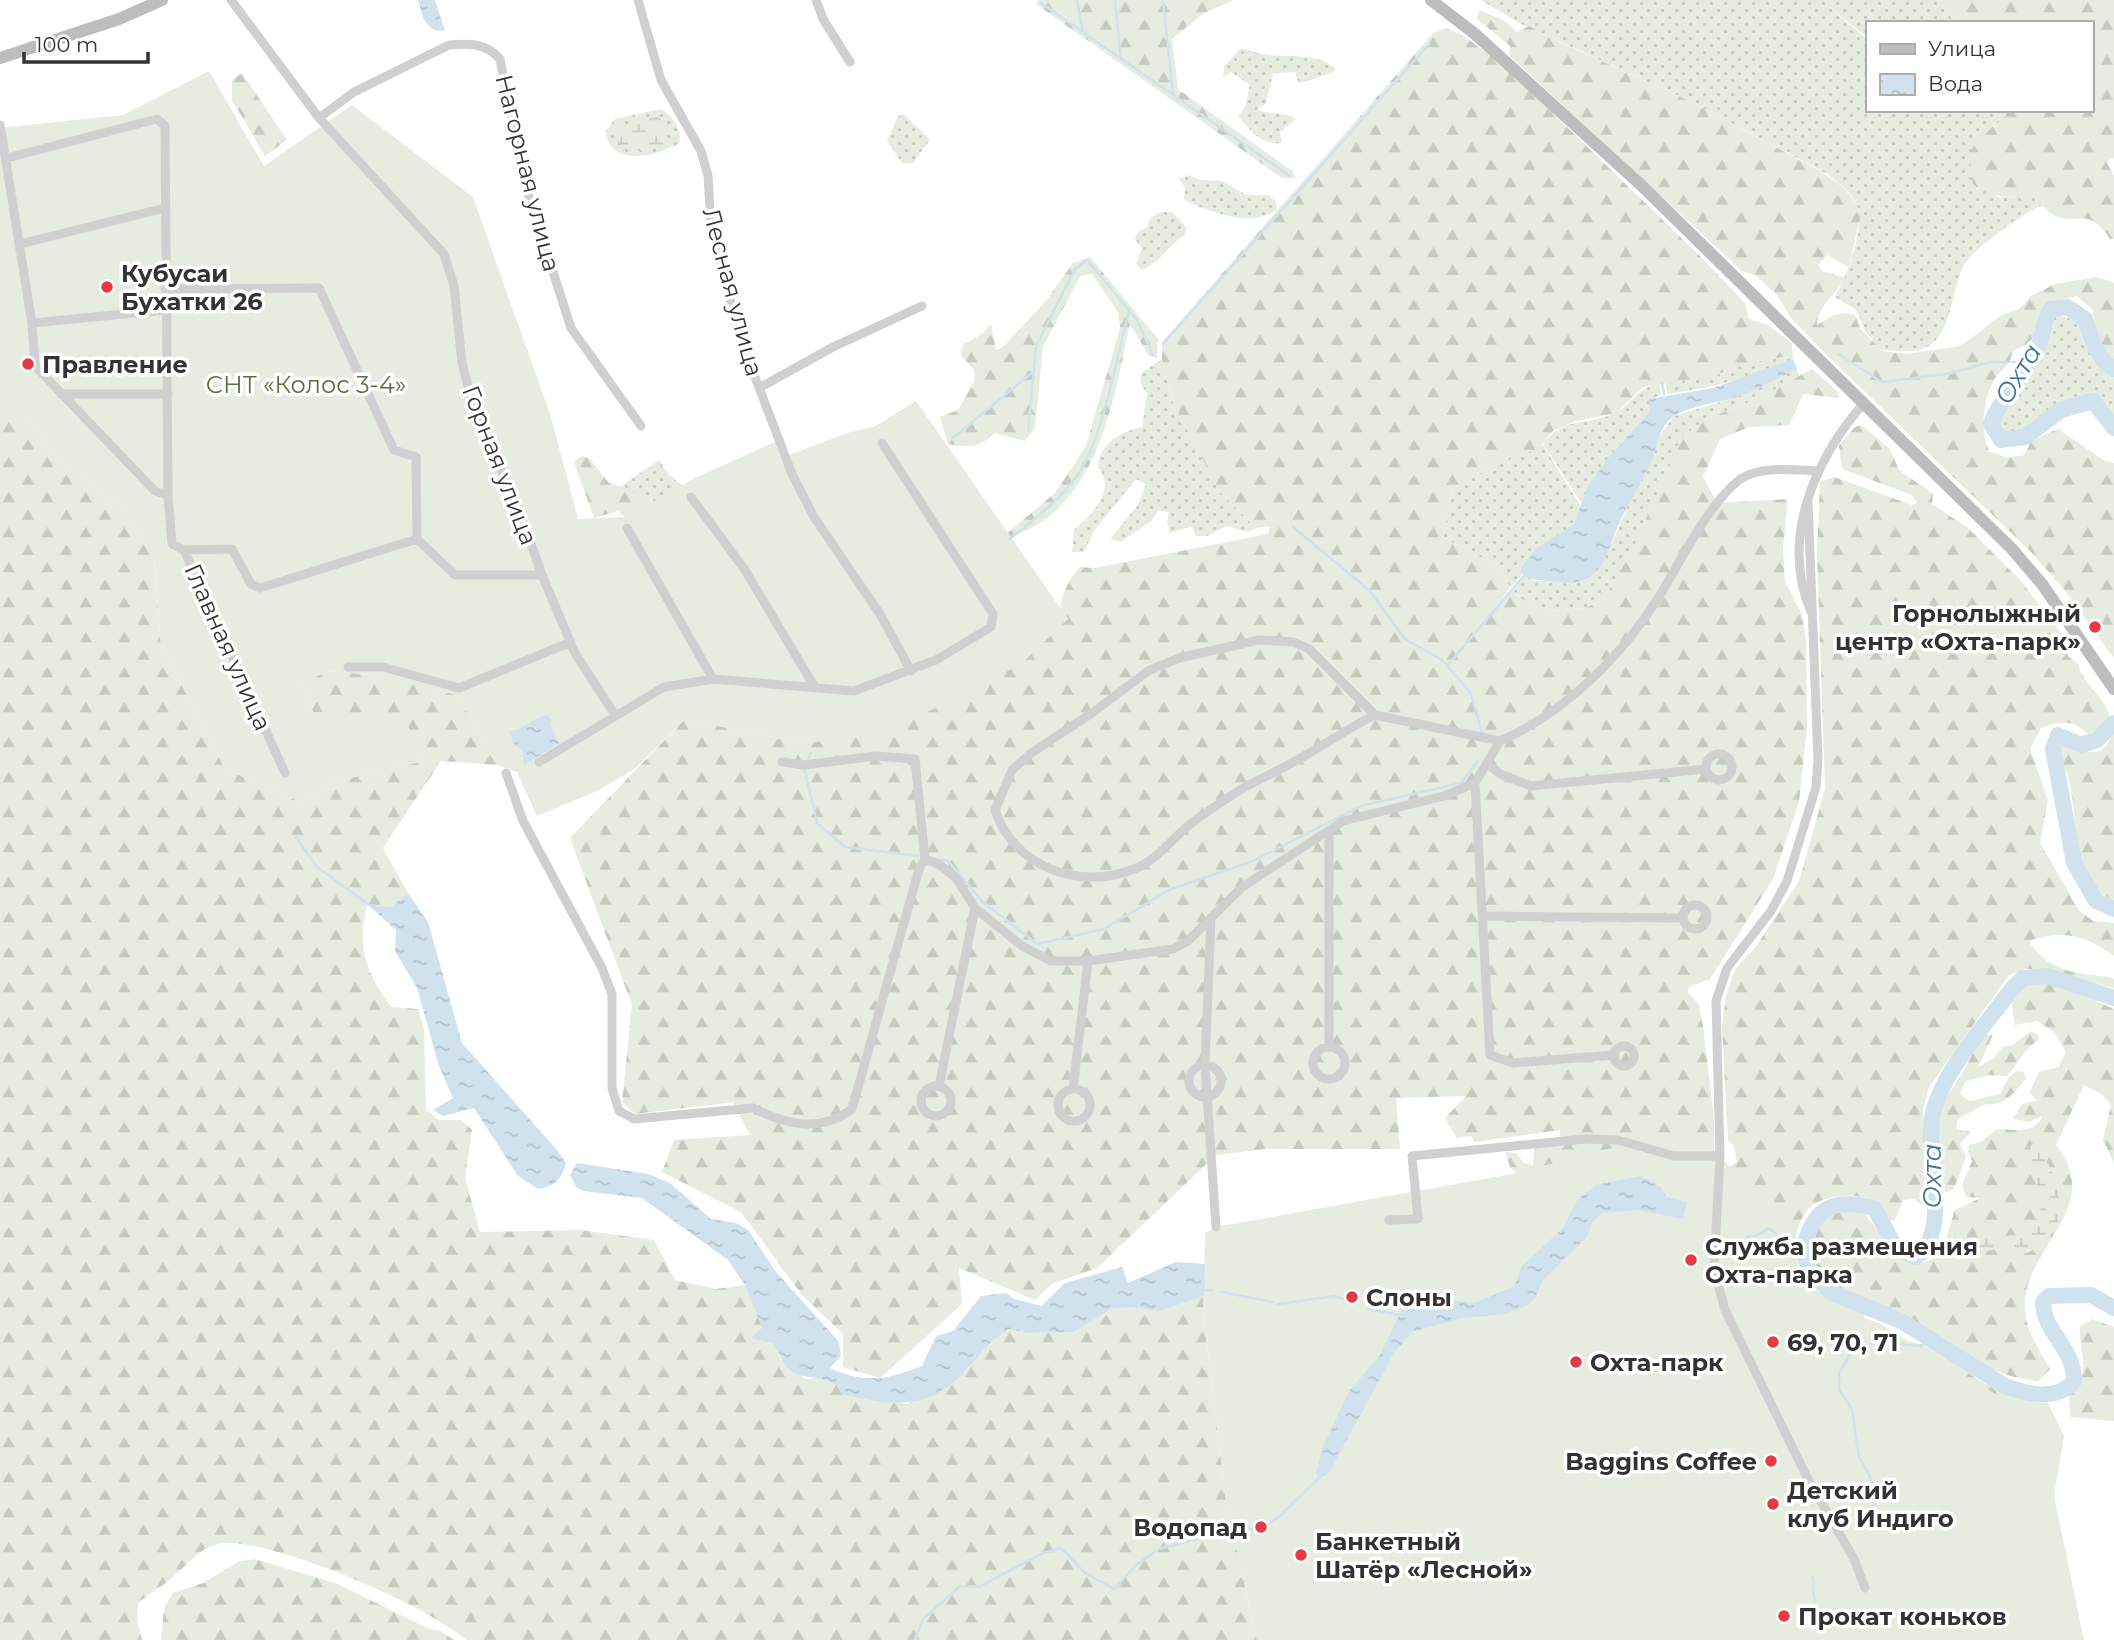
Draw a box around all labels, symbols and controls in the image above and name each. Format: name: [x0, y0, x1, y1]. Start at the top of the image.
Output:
scale bar: [24, 21, 149, 65]
legend: [1866, 21, 2093, 112]
text: 100 m: [35, 32, 98, 57]
text: Улица: [1928, 36, 1996, 61]
street label: Нагорная улица: [489, 71, 567, 275]
text: Вода: [1928, 71, 1983, 96]
street label: Лесная улица: [697, 205, 769, 379]
place label: Кубусаи Бухатки 26: [121, 259, 263, 316]
marker: Кубусаи Бухатки 26: [99, 279, 115, 295]
water label: Охта: [1988, 338, 2048, 410]
place label: Правление: [42, 350, 188, 379]
marker: Правление: [20, 356, 36, 372]
park label: СНТ «Колос 3-4»: [206, 370, 406, 399]
street label: Горная улица: [456, 381, 544, 549]
street label: Главная улица: [178, 559, 278, 735]
place label: Горнолыжный центр «Охта-парк»: [1835, 599, 2081, 656]
marker: Горнолыжный центр «Охта-парк»: [2087, 619, 2103, 635]
water label: Охта: [1916, 1144, 1948, 1208]
place label: Служба размещения Охта-парка: [1705, 1232, 1978, 1289]
marker: Служба размещения Охта-парка: [1683, 1252, 1699, 1268]
place label: Слоны: [1366, 1283, 1452, 1312]
marker: Слоны: [1344, 1289, 1360, 1305]
place label: 69, 70, 71: [1787, 1328, 1898, 1357]
marker: 69, 70, 71: [1765, 1334, 1781, 1350]
place label: Охта-парк: [1590, 1348, 1724, 1377]
marker: Охта-парк: [1568, 1354, 1584, 1370]
place label: Baggins Coffee: [1565, 1447, 1757, 1476]
marker: Baggins Coffee: [1763, 1453, 1779, 1469]
place label: Детский клуб Индиго: [1787, 1476, 1954, 1533]
marker: Детский клуб Индиго: [1765, 1496, 1781, 1512]
place label: Водопад: [1133, 1513, 1247, 1542]
marker: Водопад: [1253, 1519, 1269, 1535]
place label: Банкетный Шатёр «Лесной»: [1315, 1527, 1533, 1584]
marker: Банкетный Шатёр «Лесной»: [1293, 1547, 1309, 1563]
place label: Прокат коньков: [1798, 1602, 2007, 1631]
marker: Прокат коньков: [1776, 1608, 1792, 1624]

